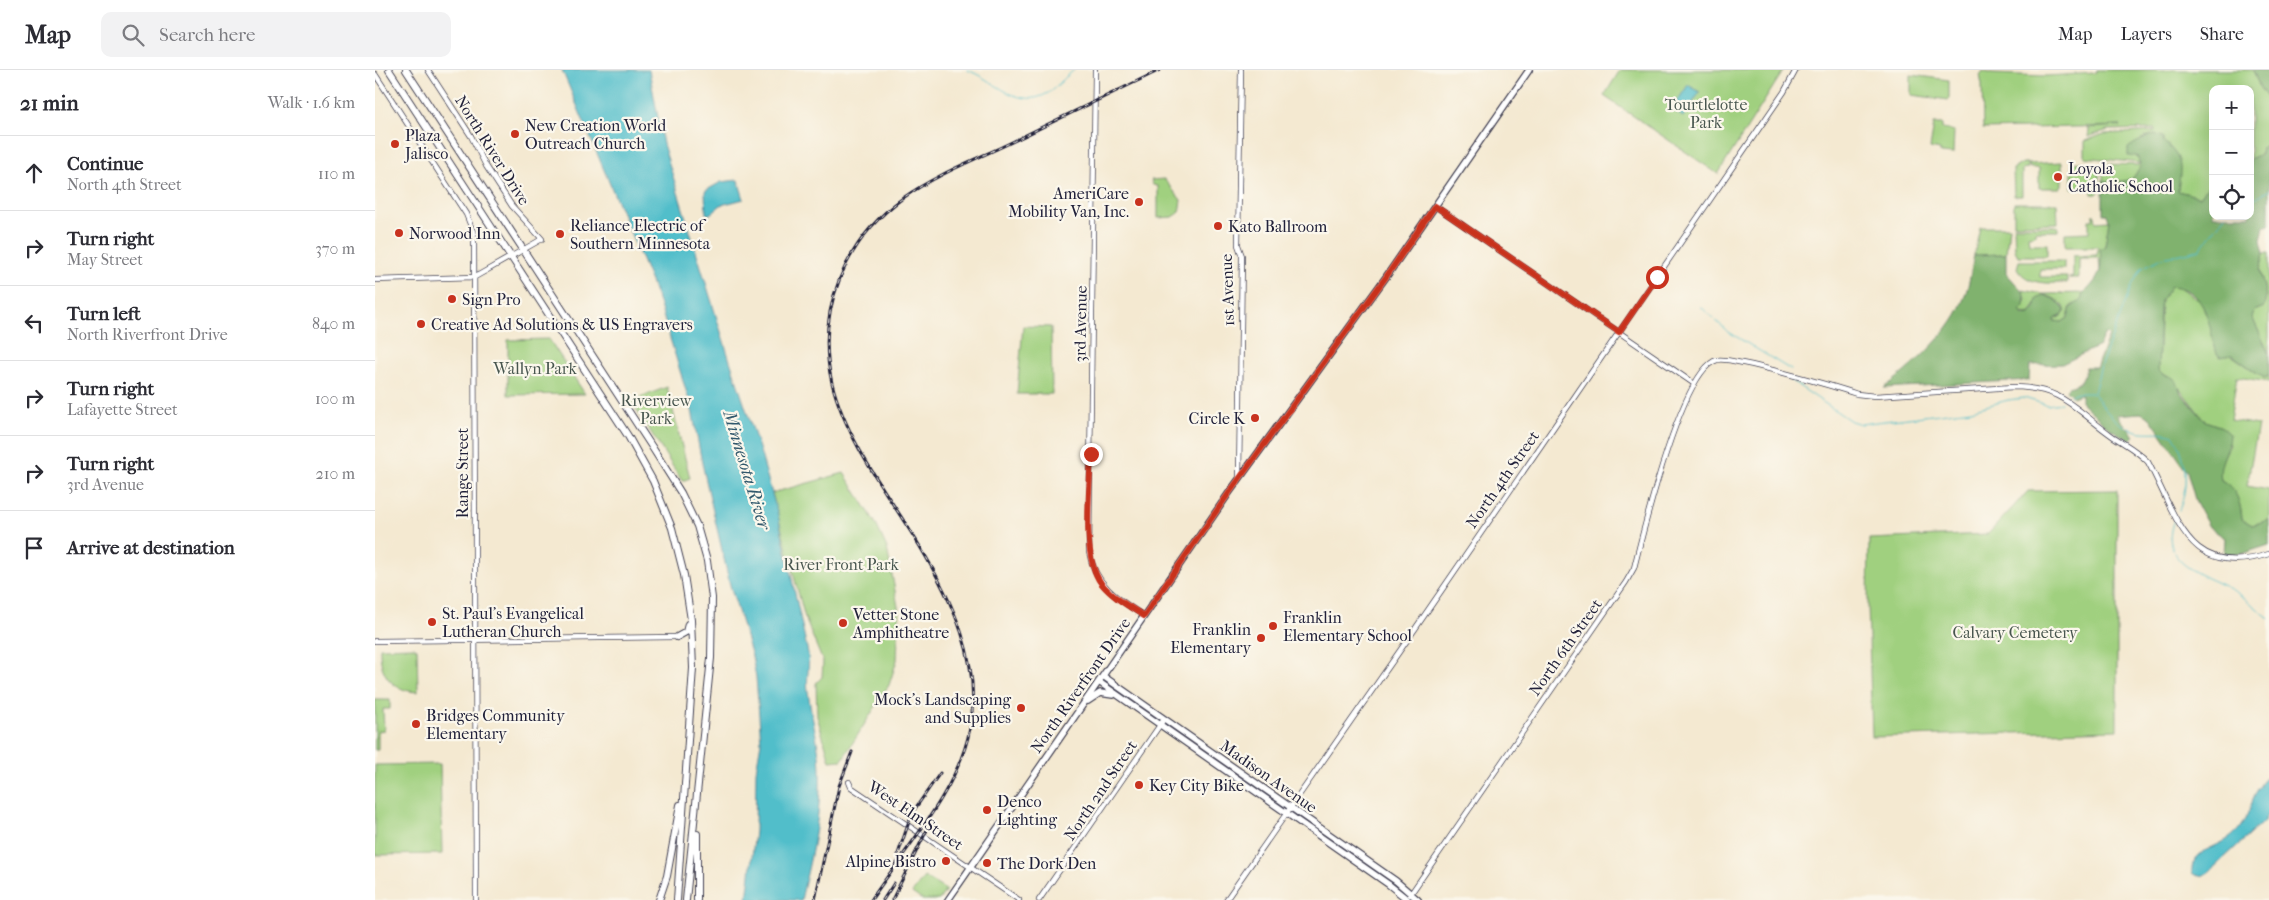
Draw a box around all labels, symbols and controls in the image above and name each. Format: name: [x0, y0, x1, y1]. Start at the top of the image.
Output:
search box: [101, 12, 451, 57]
text: Map: [25, 21, 71, 49]
icon: search: [119, 21, 147, 49]
text: Search here: [159, 24, 255, 46]
text: Map: [2058, 24, 2092, 45]
text: Layers: [2120, 24, 2172, 45]
text: Share: [2200, 24, 2244, 45]
map controls: [2209, 85, 2254, 220]
button: +: [2209, 85, 2254, 130]
text: 21 min: [20, 91, 79, 115]
street label: North River Drive: [451, 92, 534, 209]
text: Walk · 1.6 km: [268, 93, 355, 112]
park label: Tourtlelotte Park: [1665, 95, 1747, 132]
place label: New Creation World Outreach Church: [525, 116, 666, 153]
place label: Plaza Jalisco: [403, 126, 448, 163]
marker: New Creation World Outreach Church: [509, 128, 521, 140]
button: −: [2209, 130, 2254, 175]
marker: Plaza Jalisco: [389, 138, 401, 150]
text: Continue: [67, 153, 143, 175]
icon: ahead: [20, 159, 48, 187]
place label: Loyola Catholic School: [2068, 159, 2174, 196]
text: 110 m: [318, 164, 355, 183]
marker: Loyola Catholic School: [2052, 171, 2064, 183]
text: North 4th Street: [67, 175, 182, 194]
button: locate: [2209, 175, 2254, 220]
place label: AmeriCare Mobility Van, Inc.: [1008, 184, 1129, 221]
marker: AmeriCare Mobility Van, Inc.: [1133, 196, 1145, 208]
place label: Reliance Electric of Southern Minnesota: [570, 216, 711, 253]
place label: Kato Ballroom: [1228, 217, 1328, 236]
marker: Kato Ballroom: [1212, 220, 1224, 232]
place label: Norwood Inn: [409, 224, 501, 243]
marker: Norwood Inn: [393, 227, 405, 239]
text: Turn right: [67, 228, 154, 250]
marker: Reliance Electric of Southern Minnesota: [554, 228, 566, 240]
icon: right: [20, 234, 48, 262]
text: 370 m: [315, 239, 355, 258]
text: May Street: [67, 250, 143, 269]
street label: 1st Avenue: [1217, 253, 1238, 326]
route start: [1646, 266, 1669, 289]
street label: 3rd Avenue: [1070, 285, 1091, 363]
place label: Sign Pro: [462, 290, 521, 309]
marker: Sign Pro: [446, 293, 458, 305]
text: Turn left: [67, 303, 141, 325]
icon: left: [20, 309, 48, 337]
text: 840 m: [312, 314, 355, 333]
place label: Creative Ad Solutions & US Engravers: [431, 315, 693, 334]
marker: Creative Ad Solutions & US Engravers: [415, 318, 427, 330]
text: North Riverfront Drive: [67, 325, 228, 344]
park label: Wallyn Park: [492, 359, 578, 378]
text: Turn right: [67, 378, 154, 400]
icon: right: [20, 384, 48, 412]
text: 100 m: [315, 389, 355, 408]
park label: Riverview Park: [621, 391, 692, 428]
text: Lafayette Street: [67, 400, 178, 419]
water label: Minnesota River: [718, 406, 775, 534]
place label: Circle K: [1189, 409, 1246, 428]
marker: Circle K: [1249, 412, 1261, 424]
street label: Range Street: [453, 427, 472, 518]
street label: North 4th Street: [1462, 427, 1543, 532]
route end: [1080, 443, 1103, 466]
text: Turn right: [67, 453, 154, 475]
icon: right: [20, 459, 48, 487]
text: 210 m: [316, 464, 355, 483]
text: 3rd Avenue: [67, 475, 144, 494]
icon: arrive: [20, 534, 48, 562]
text: Arrive at destination: [67, 537, 235, 559]
park label: River Front Park: [783, 555, 899, 574]
street label: North 6th Street: [1525, 595, 1606, 699]
place label: St. Paul's Evangelical Lutheran Church: [442, 604, 584, 641]
place label: Vetter Stone Amphitheatre: [852, 605, 949, 642]
place label: Franklin Elementary School: [1283, 608, 1412, 645]
street label: North Riverfront Drive: [1027, 614, 1134, 757]
marker: St. Paul's Evangelical Lutheran Church: [426, 616, 438, 628]
marker: Vetter Stone Amphitheatre: [837, 617, 849, 629]
place label: Franklin Elementary: [1170, 620, 1252, 657]
marker: Franklin Elementary School: [1267, 620, 1279, 632]
park label: Calvary Cemetery: [1952, 623, 2078, 642]
marker: Franklin Elementary: [1255, 632, 1267, 644]
place label: Mock's Landscaping and Supplies: [874, 690, 1011, 727]
marker: Mock's Landscaping and Supplies: [1015, 702, 1027, 714]
place label: Bridges Community Elementary: [426, 706, 565, 743]
marker: Bridges Community Elementary: [410, 718, 422, 730]
street label: North 2nd Street: [1060, 736, 1141, 844]
street label: Madison Avenue: [1217, 736, 1321, 817]
street label: West Elm Street: [864, 776, 967, 854]
place label: Key City Bike: [1149, 776, 1244, 795]
marker: Key City Bike: [1133, 779, 1145, 791]
place label: Denco Lighting: [997, 792, 1057, 829]
marker: Denco Lighting: [981, 804, 993, 816]
place label: Alpine Bistro: [845, 852, 936, 871]
place label: The Dork Den: [997, 854, 1097, 873]
marker: Alpine Bistro: [940, 855, 952, 867]
marker: The Dork Den: [981, 857, 993, 869]

